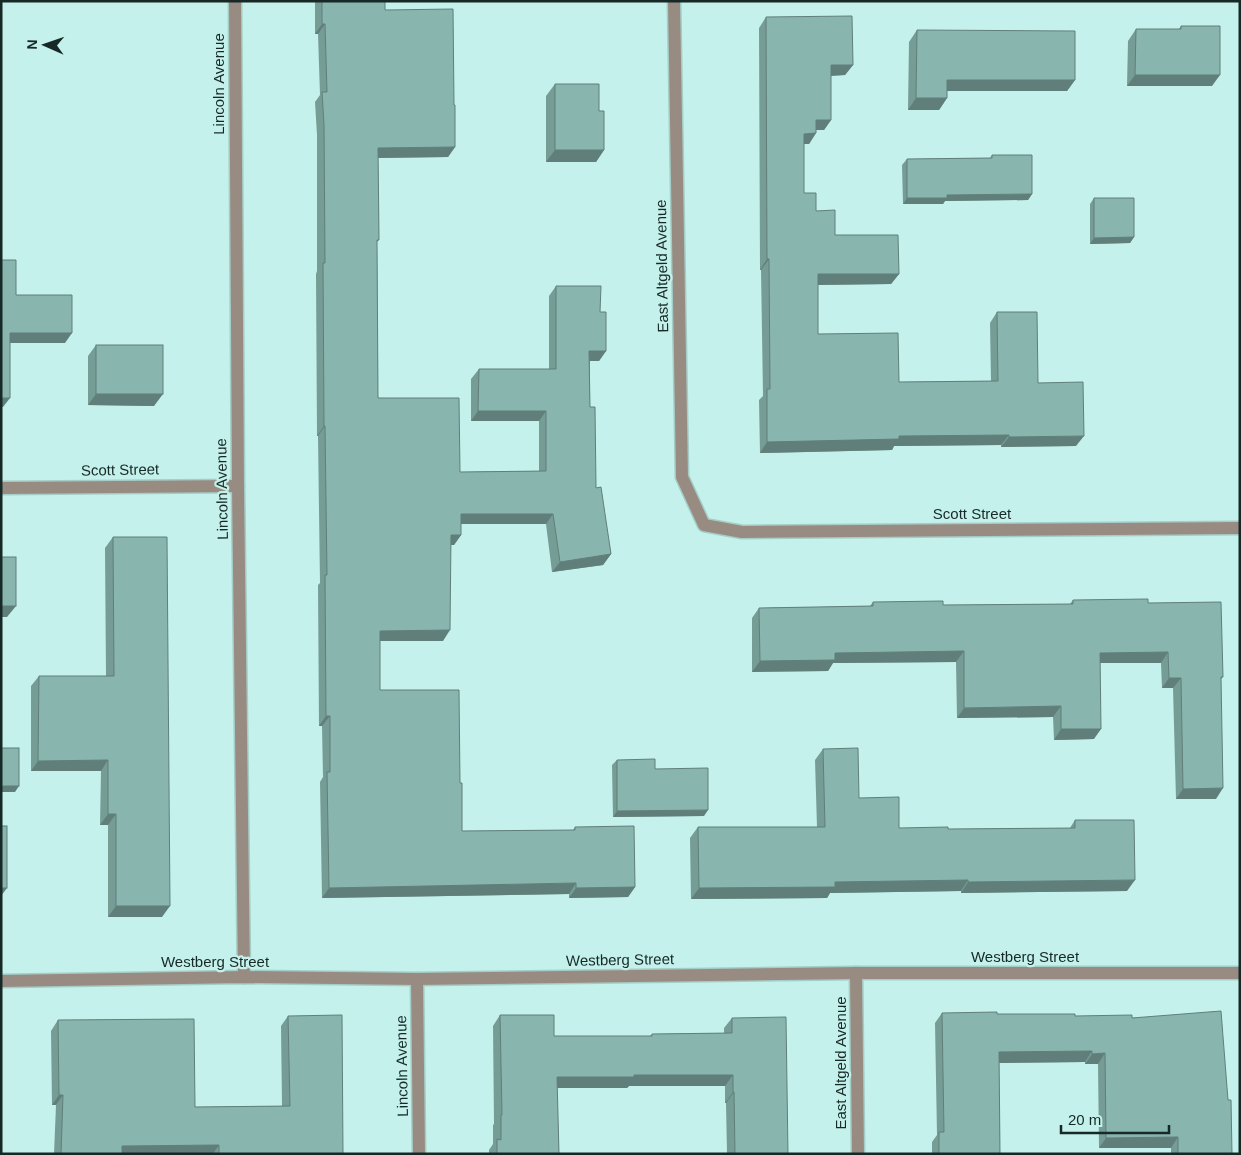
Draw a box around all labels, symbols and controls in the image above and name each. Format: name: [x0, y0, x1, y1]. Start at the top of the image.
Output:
north arrow: [20, 20, 70, 70]
street label: Lincoln Avenue: [210, 33, 227, 135]
text: N: [24, 39, 40, 50]
street label: East Altgeld Avenue: [652, 199, 671, 333]
street label: Lincoln Avenue: [212, 438, 231, 540]
street label: Scott Street: [81, 460, 160, 479]
street label: Scott Street: [933, 505, 1012, 522]
street label: Westberg Street: [971, 948, 1080, 965]
street label: Westberg Street: [566, 950, 675, 969]
street label: Westberg Street: [161, 953, 270, 970]
street label: East Altgeld Avenue: [832, 996, 849, 1130]
street label: Lincoln Avenue: [392, 1015, 411, 1117]
scale bar: [1061, 1102, 1168, 1134]
text: 20 m: [1068, 1111, 1101, 1128]

